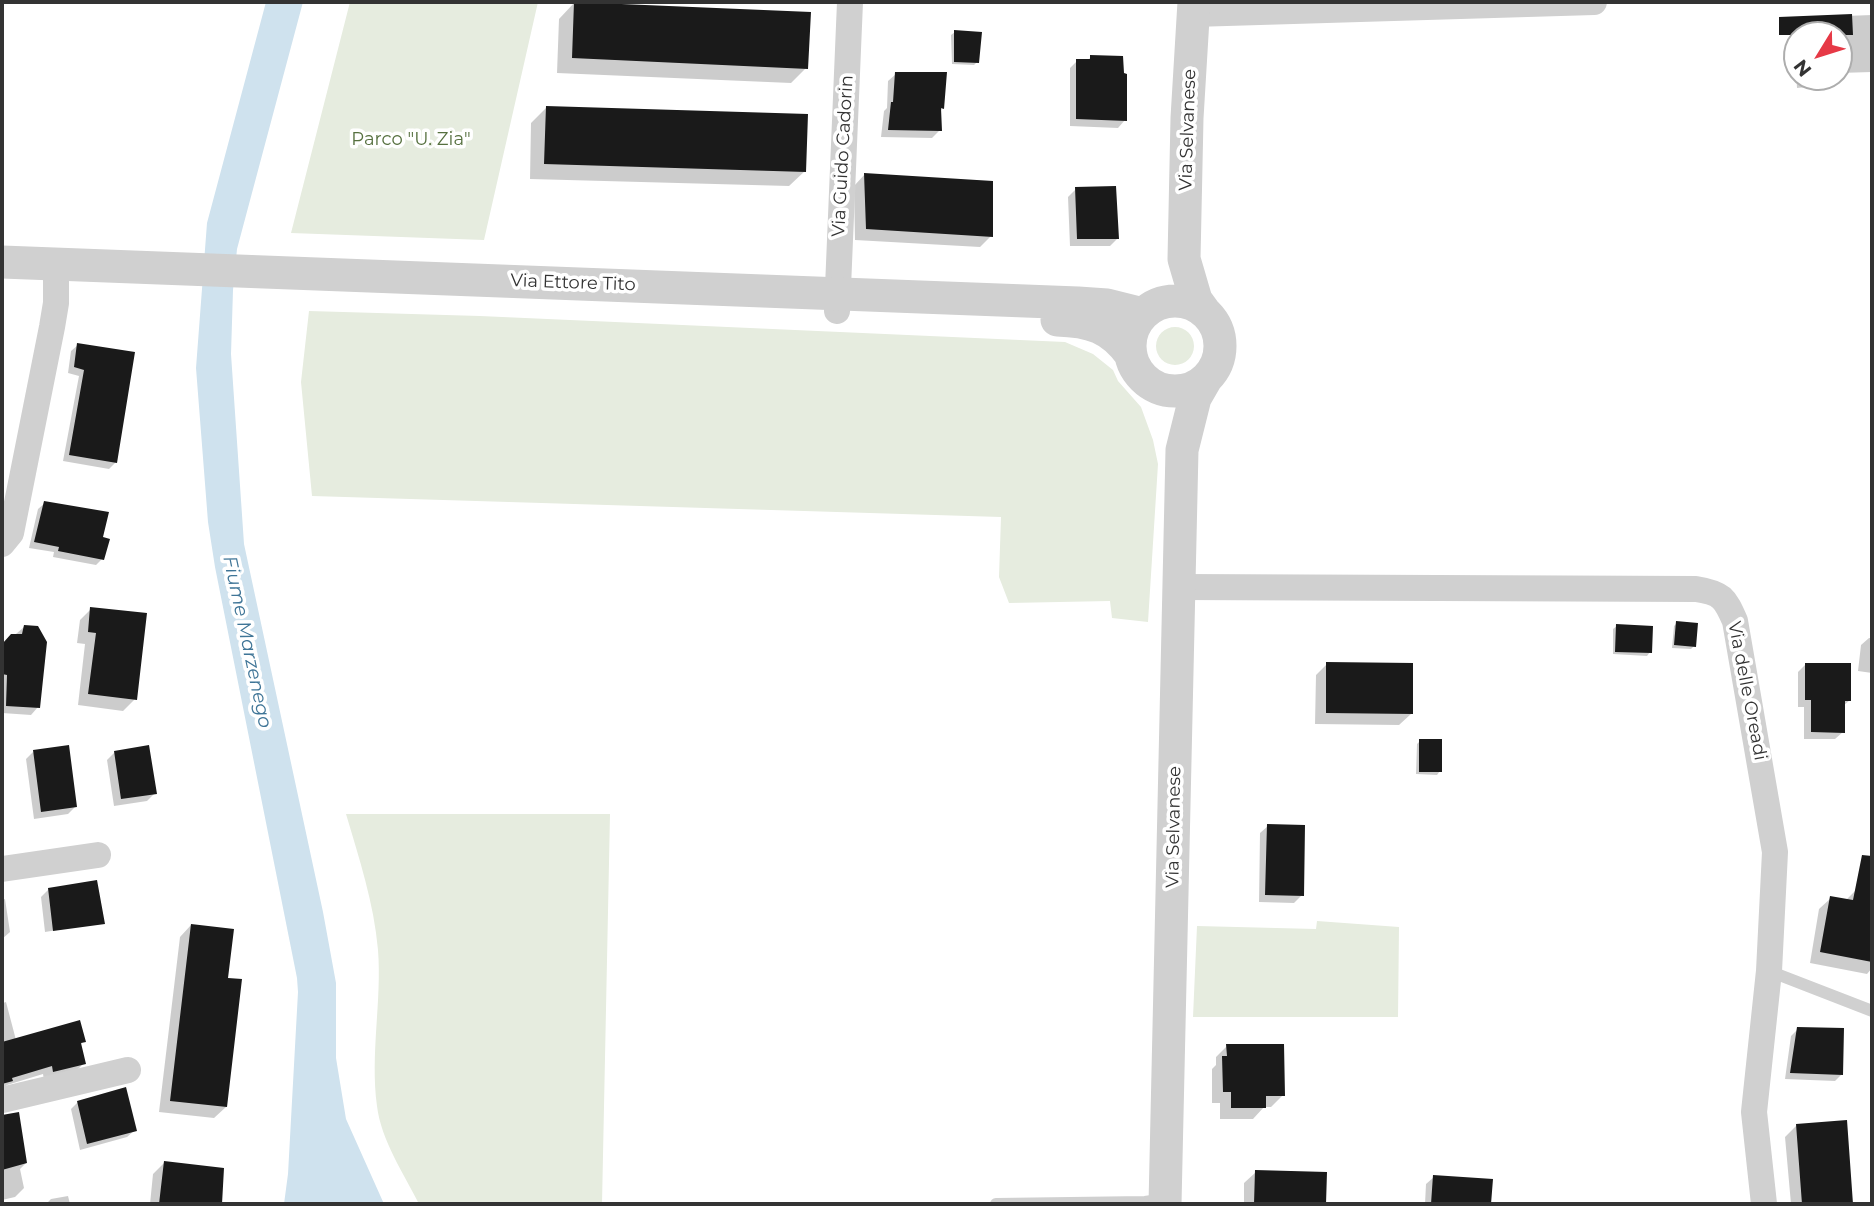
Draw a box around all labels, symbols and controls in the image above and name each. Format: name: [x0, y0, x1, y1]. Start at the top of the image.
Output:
north arrow: [1783, 21, 1853, 91]
text: N: [1789, 55, 1816, 81]
street label: Via Selvanese: [1175, 69, 1201, 191]
street label: Via Guido Cadorin: [828, 74, 858, 238]
park label: Parco "U. Zia": [351, 129, 471, 151]
street label: Via Ettore Tito: [510, 270, 636, 296]
water label: Fiume Marzenego: [218, 554, 276, 730]
street label: Via delle Oreadi: [1723, 620, 1771, 762]
street label: Via Selvanese: [1162, 766, 1186, 888]

